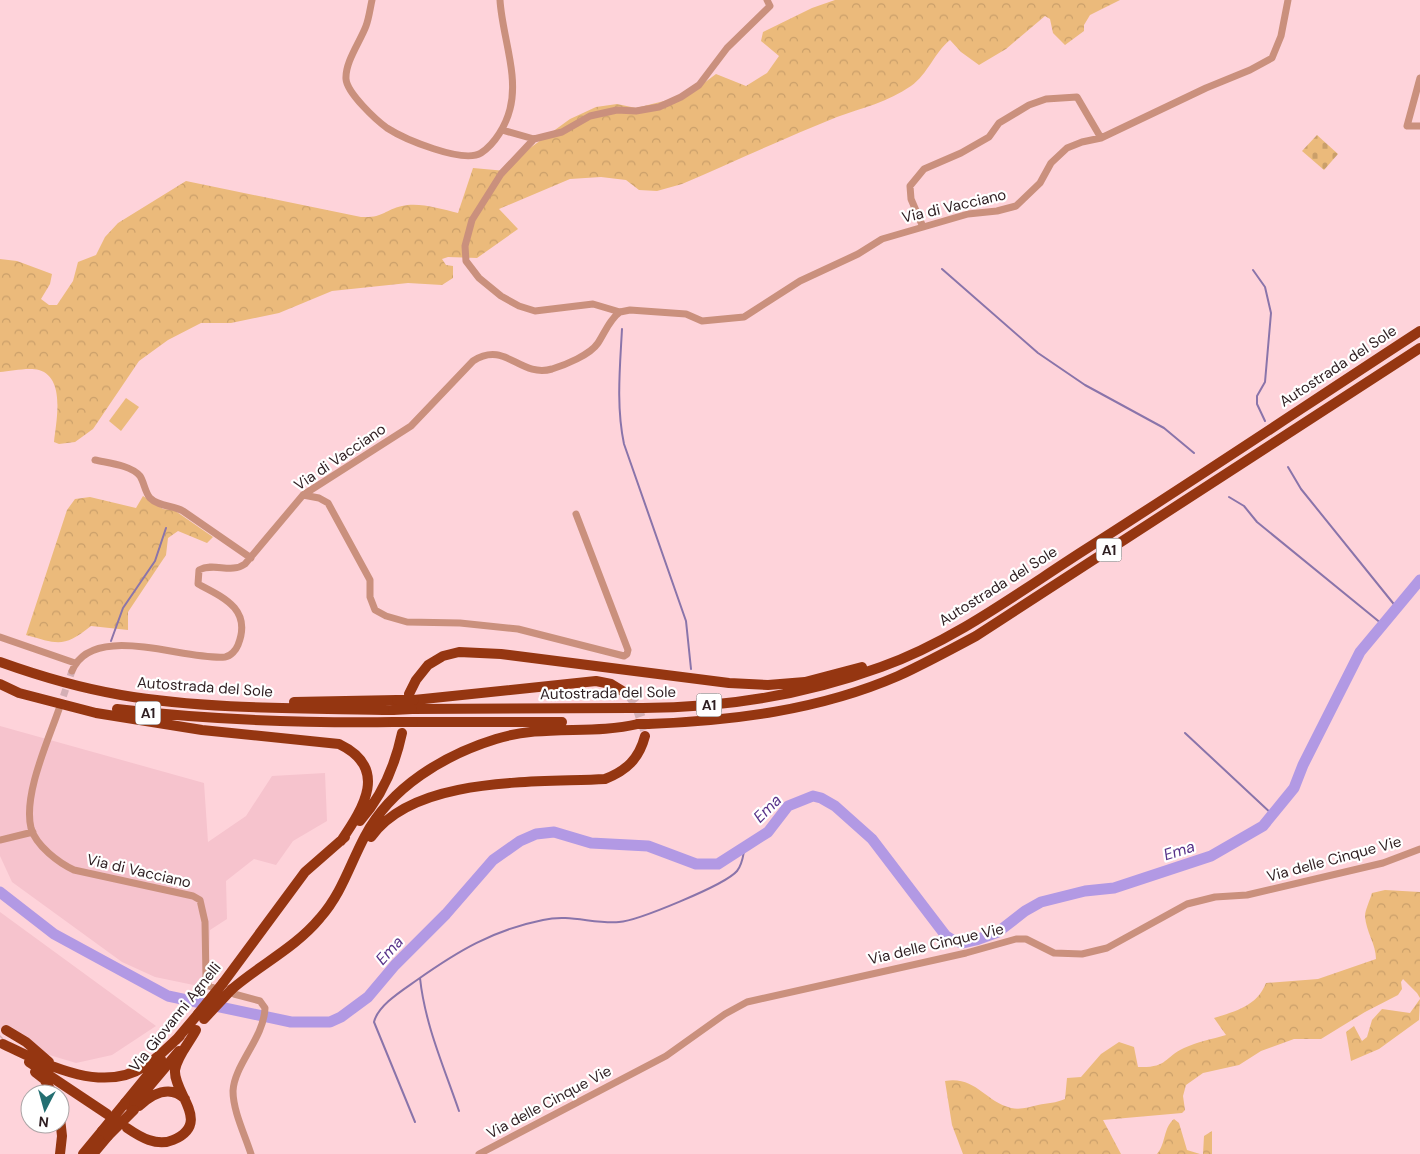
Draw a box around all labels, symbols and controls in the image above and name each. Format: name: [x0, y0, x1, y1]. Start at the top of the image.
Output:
street label: Via di Vacciano: [900, 184, 1008, 228]
street label: Autostrada del Sole: [1276, 321, 1400, 411]
street label: Via di Vacciano: [290, 419, 390, 495]
road number: A1: [1096, 538, 1122, 562]
street label: Autostrada del Sole: [935, 541, 1061, 631]
street label: Autostrada del Sole: [136, 672, 274, 702]
street label: Autostrada del Sole: [540, 682, 676, 704]
road number: A1: [696, 694, 722, 716]
road number: A1: [136, 701, 160, 724]
water label: Ema: [749, 790, 786, 827]
street label: Via delle Cinque Vie: [1264, 831, 1404, 887]
water label: Ema: [1161, 836, 1198, 865]
street label: Via di Vacciano: [85, 849, 193, 893]
street label: Via delle Cinque Vie: [866, 919, 1006, 969]
water label: Ema: [371, 931, 408, 969]
street label: Via Giovanni Agnelli: [125, 958, 225, 1076]
street label: Via delle Cinque Vie: [483, 1061, 615, 1143]
north arrow: [20, 1084, 70, 1134]
text: N: [38, 1112, 50, 1131]

